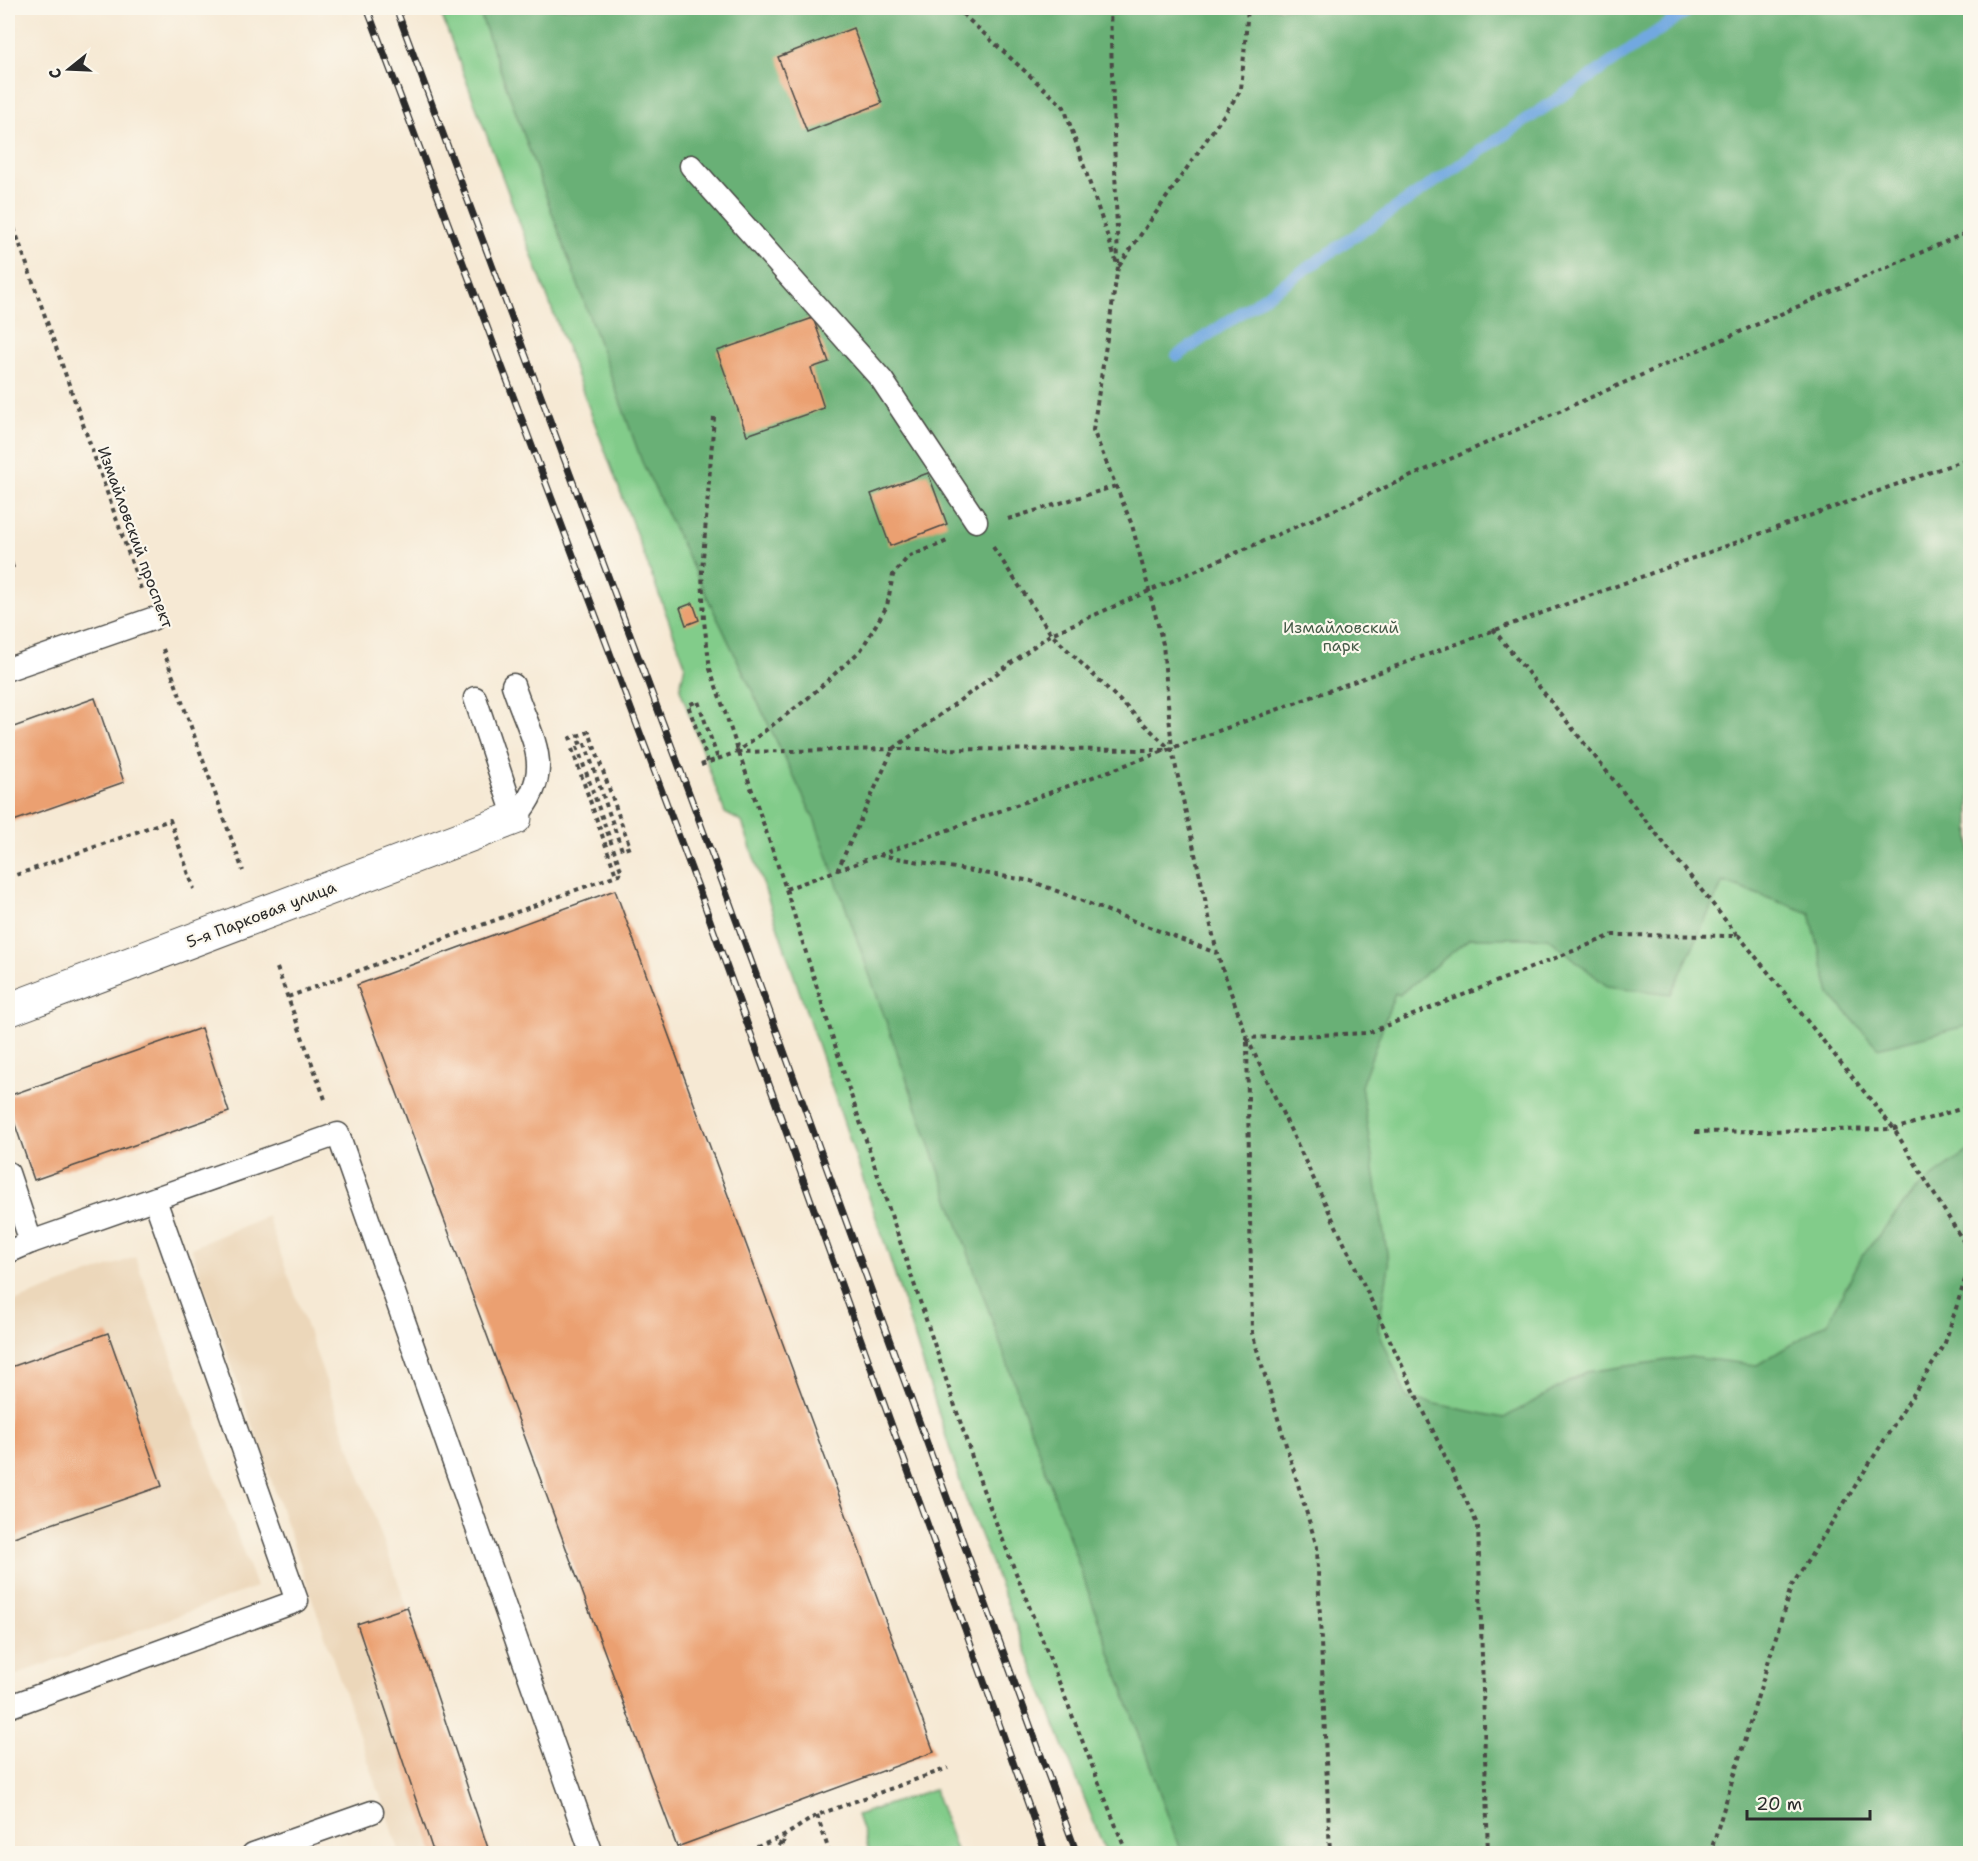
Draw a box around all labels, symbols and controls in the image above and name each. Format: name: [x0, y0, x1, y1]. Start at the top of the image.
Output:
north arrow: [39, 39, 99, 99]
text: С: [44, 65, 67, 81]
street label: Измайловский проспект: [93, 443, 178, 632]
park label: Измайловский парк: [1283, 617, 1399, 656]
street label: 5-я Парковая улица: [183, 876, 339, 953]
scale bar: [1747, 1783, 1870, 1821]
text: 20 m: [1756, 1792, 1802, 1816]

